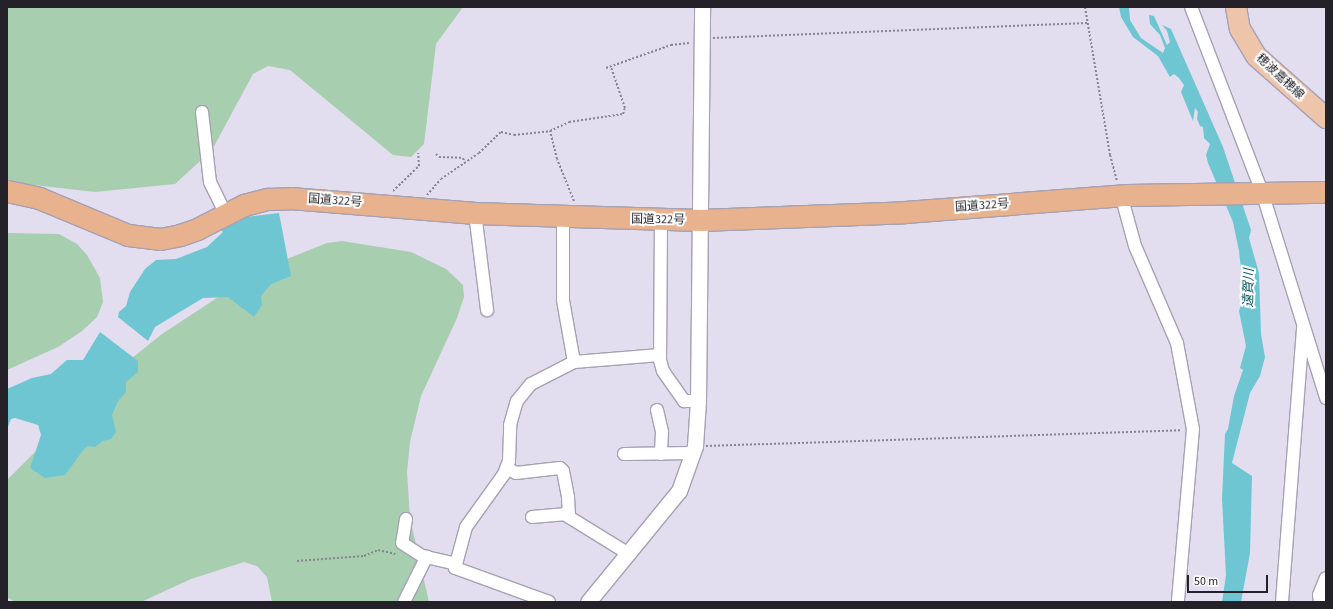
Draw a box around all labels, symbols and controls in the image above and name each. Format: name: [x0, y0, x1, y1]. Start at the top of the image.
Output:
street label: 穂波嘉穂線: [1253, 51, 1307, 103]
street label: 国道322号: [308, 192, 362, 210]
street label: 国道322号: [955, 197, 1009, 215]
street label: 国道322号: [631, 212, 685, 228]
water label: 遠賀川: [1241, 268, 1257, 308]
scale bar: [1189, 567, 1270, 593]
text: 50 m: [1194, 573, 1218, 590]

